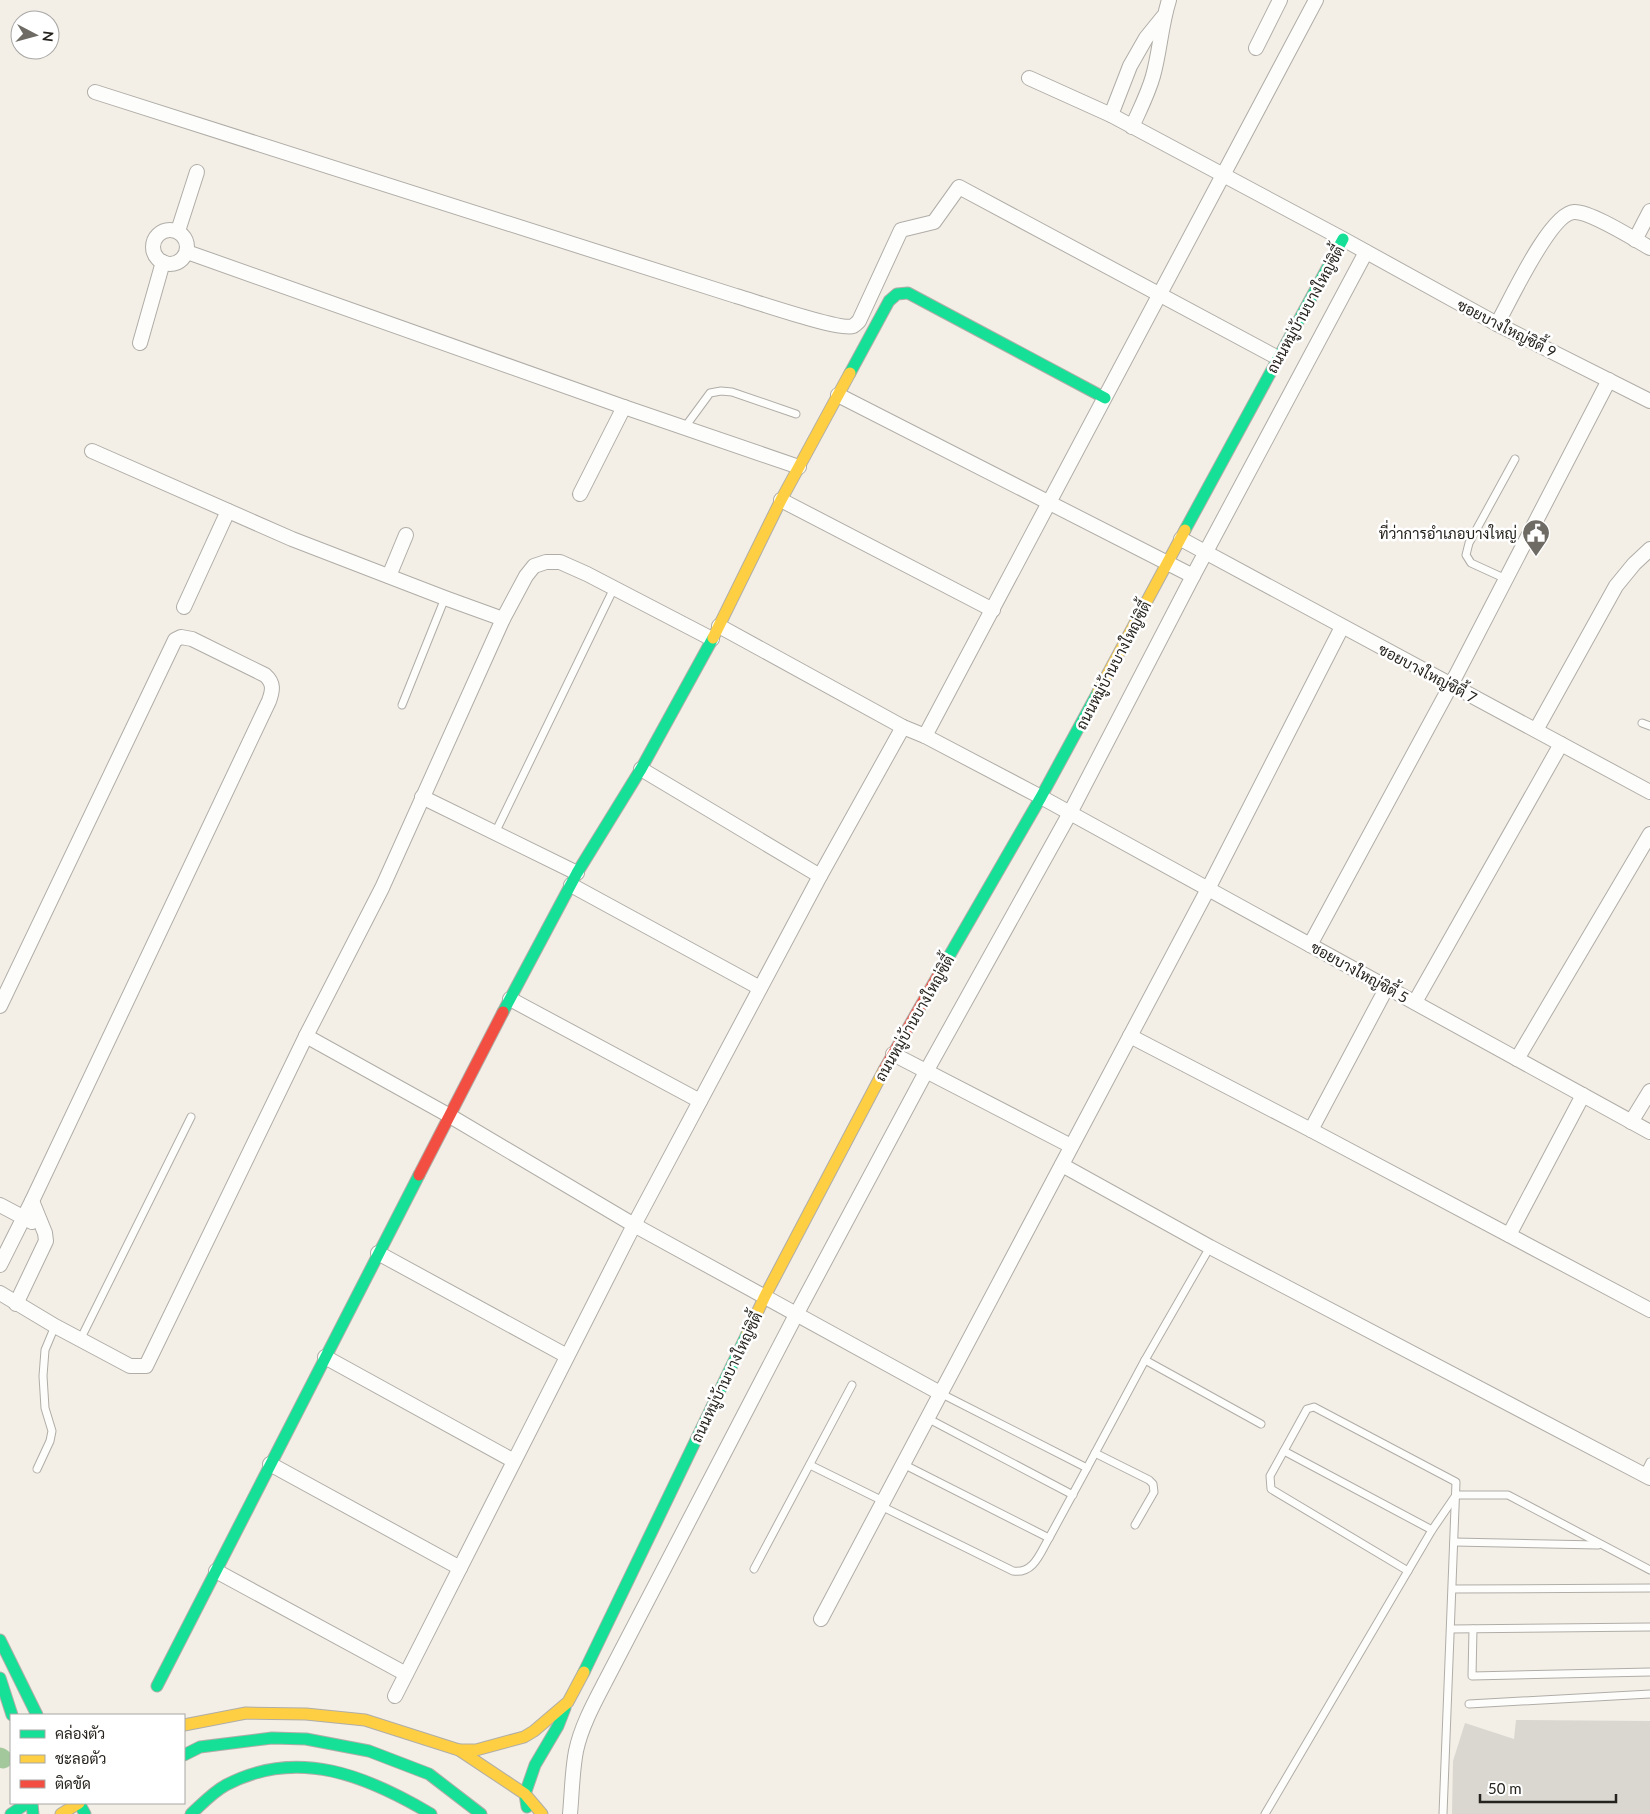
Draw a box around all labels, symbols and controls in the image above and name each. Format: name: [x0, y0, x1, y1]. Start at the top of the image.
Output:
north arrow: [10, 10, 60, 60]
text: N: [39, 30, 57, 43]
street label: ถนนหมู่บ้านบางใหญ่ซิตี้: [1258, 239, 1350, 377]
street label: ซอยบางใหญ่ซิตี้ 9: [1454, 291, 1562, 362]
public building icon: ที่ว่าการอำเภอบางใหญ่: [1521, 518, 1551, 557]
place label: ที่ว่าการอำเภอบางใหญ่: [1379, 519, 1517, 543]
street label: ถนนหมู่บ้านบางใหญ่ซิตี้: [1067, 595, 1157, 733]
street label: ซอยบางใหญ่ซิตี้ 7: [1375, 635, 1483, 708]
street label: ซอยบางใหญ่ซิตี้ 5: [1308, 933, 1414, 1007]
street label: ถนนหมู่บ้านบางใหญ่ซิตี้: [866, 948, 960, 1085]
street label: ถนนหมู่บ้านบางใหญ่ซิตี้: [682, 1306, 768, 1446]
legend: [10, 1714, 185, 1804]
text: คล่องตัว: [55, 1724, 105, 1742]
text: ชะลอตัว: [55, 1749, 106, 1767]
scale bar: [1480, 1772, 1616, 1804]
text: ติดขัด: [55, 1774, 91, 1792]
text: 50 m: [1488, 1779, 1522, 1797]

